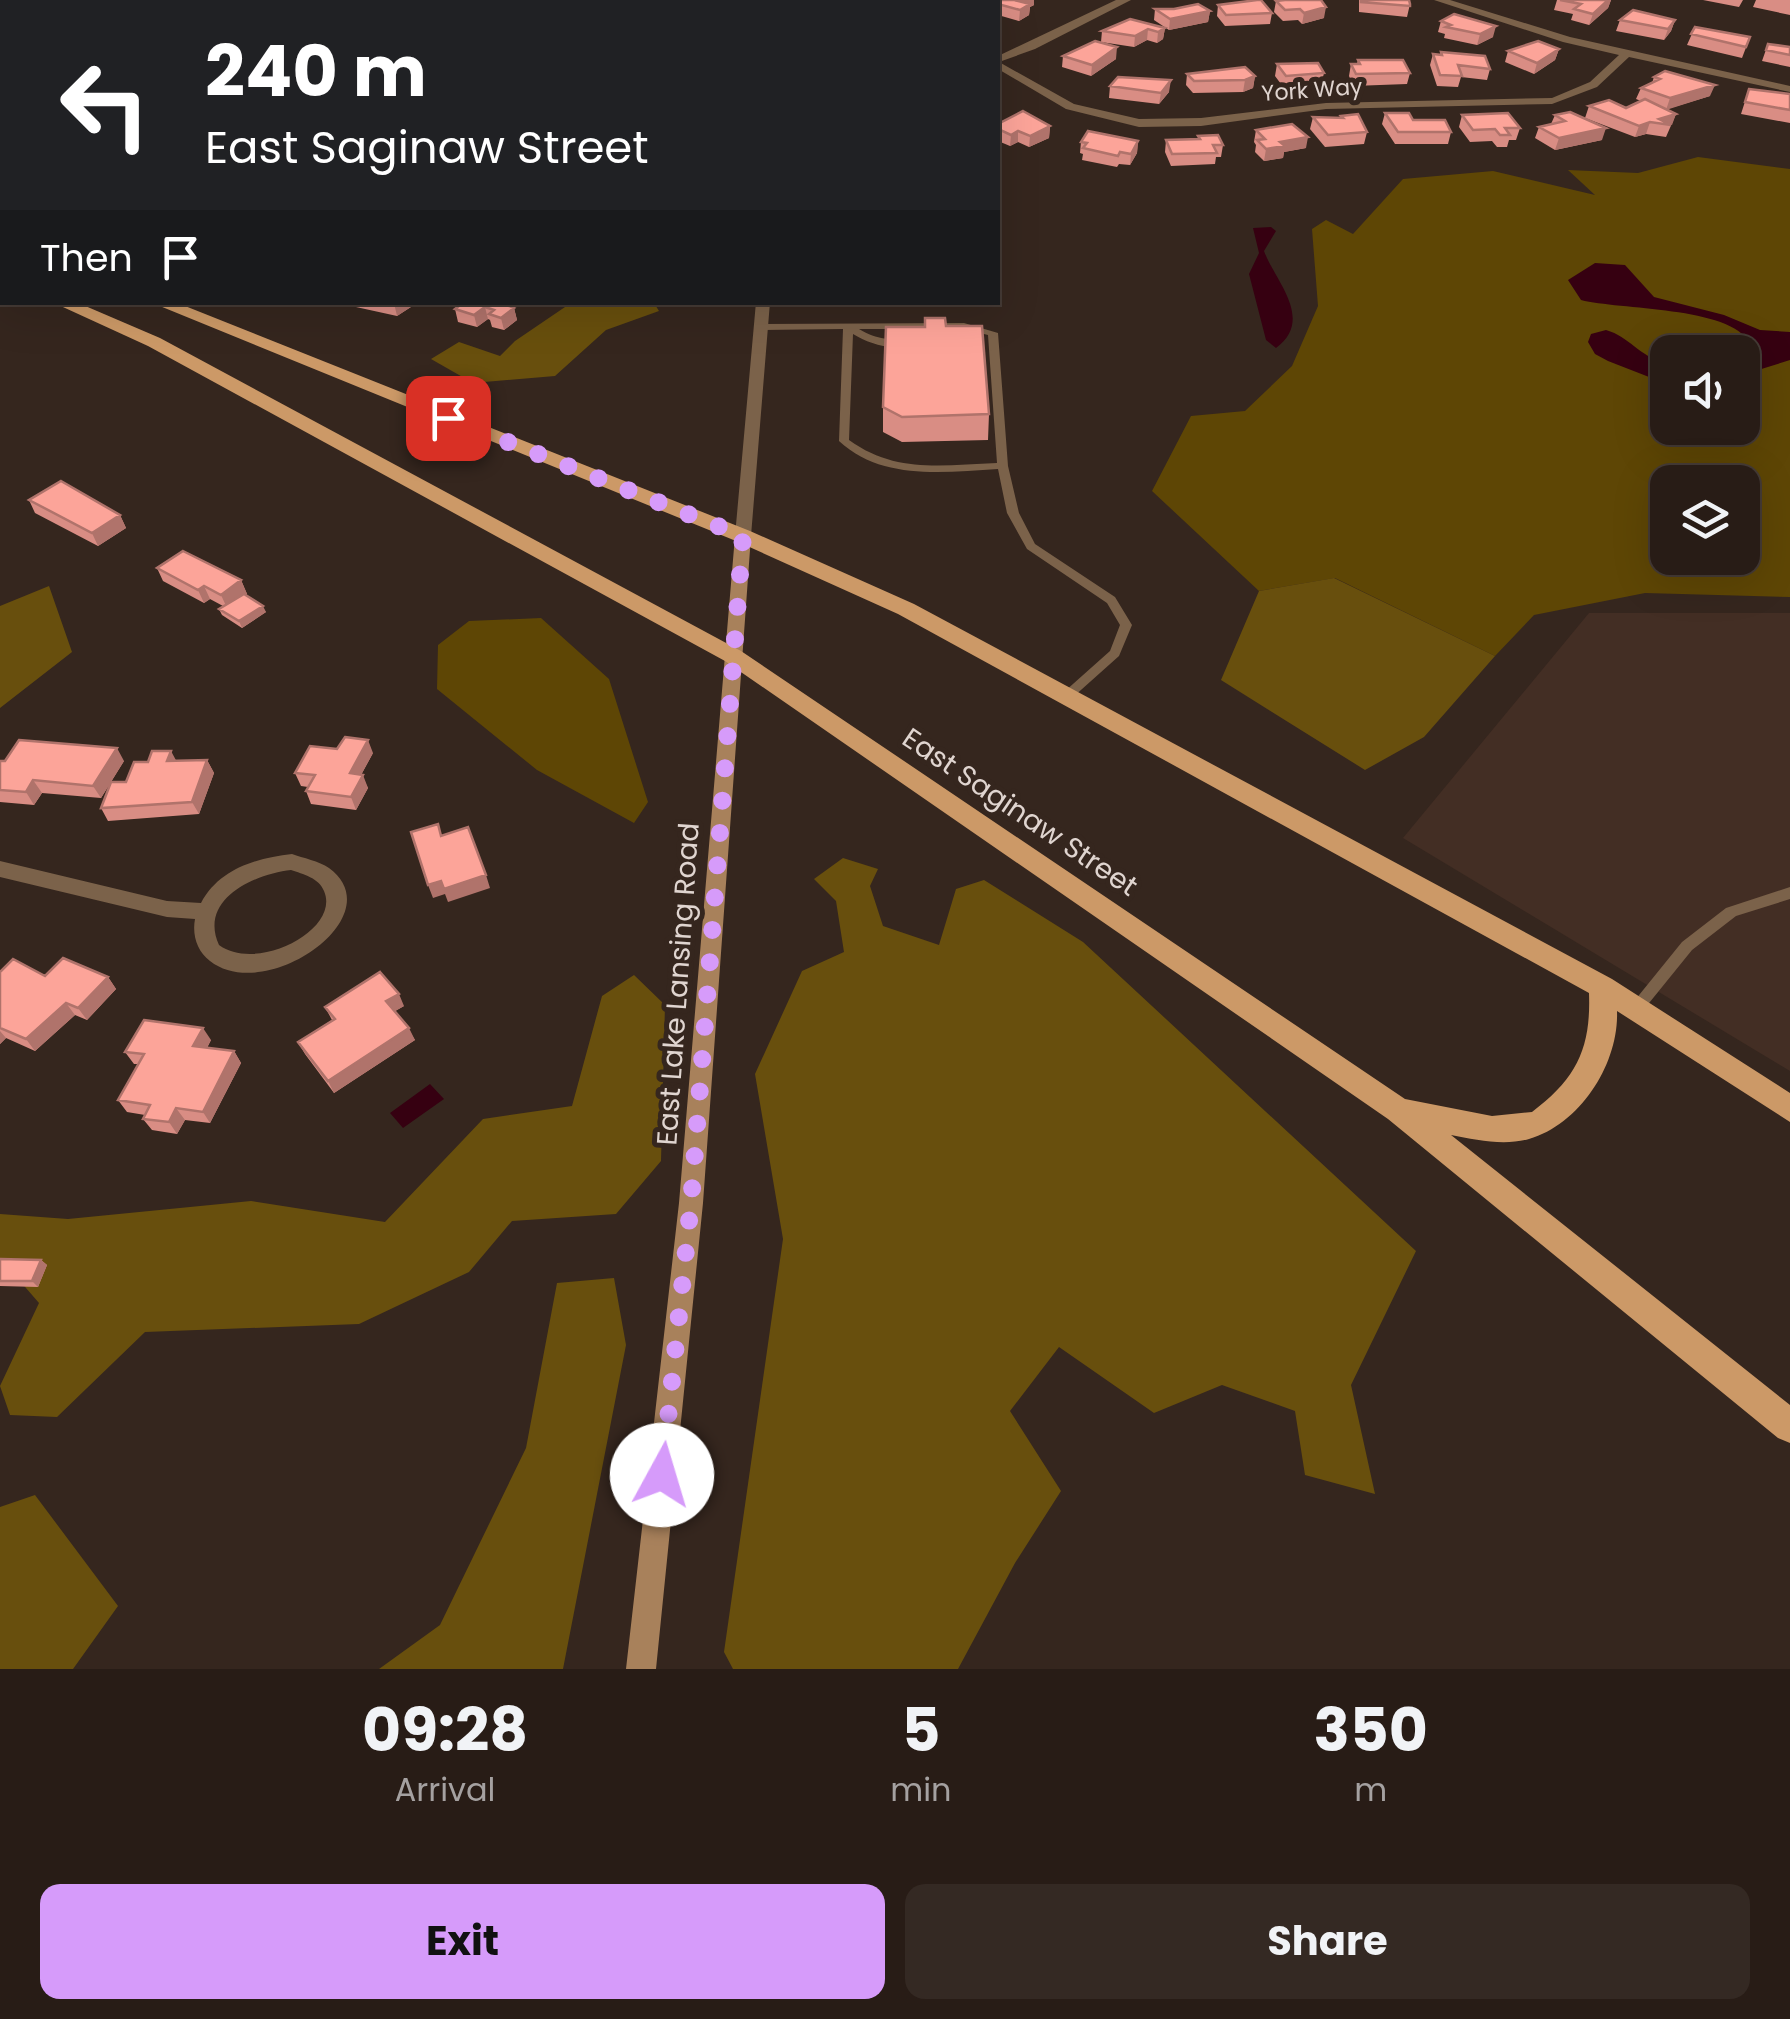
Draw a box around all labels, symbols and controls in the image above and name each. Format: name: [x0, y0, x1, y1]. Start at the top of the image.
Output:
text: 240 m: [205, 22, 427, 121]
icon: left: [40, 40, 170, 170]
street label: York Way: [1261, 71, 1364, 109]
text: East Saginaw Street: [205, 116, 649, 179]
icon: arrive: [153, 230, 208, 285]
text: Then: [40, 231, 133, 284]
map controls: [1650, 335, 1760, 575]
button: sound: [1650, 335, 1760, 445]
pin: [406, 376, 491, 461]
icon: arrive: [421, 391, 476, 446]
button: layers: [1650, 465, 1760, 575]
street label: East Saginaw Street: [895, 719, 1145, 905]
street label: East Lake Lansing Road: [647, 821, 709, 1147]
position arrow: [610, 1423, 714, 1527]
text: 09:28: [362, 1688, 528, 1772]
text: 5: [901, 1688, 940, 1772]
text: 350: [1314, 1688, 1428, 1772]
text: Arrival: [395, 1767, 496, 1812]
text: min: [890, 1767, 952, 1812]
text: m: [1354, 1767, 1387, 1812]
button: Exit: [40, 1884, 885, 1999]
button: Share: [905, 1884, 1750, 1999]

